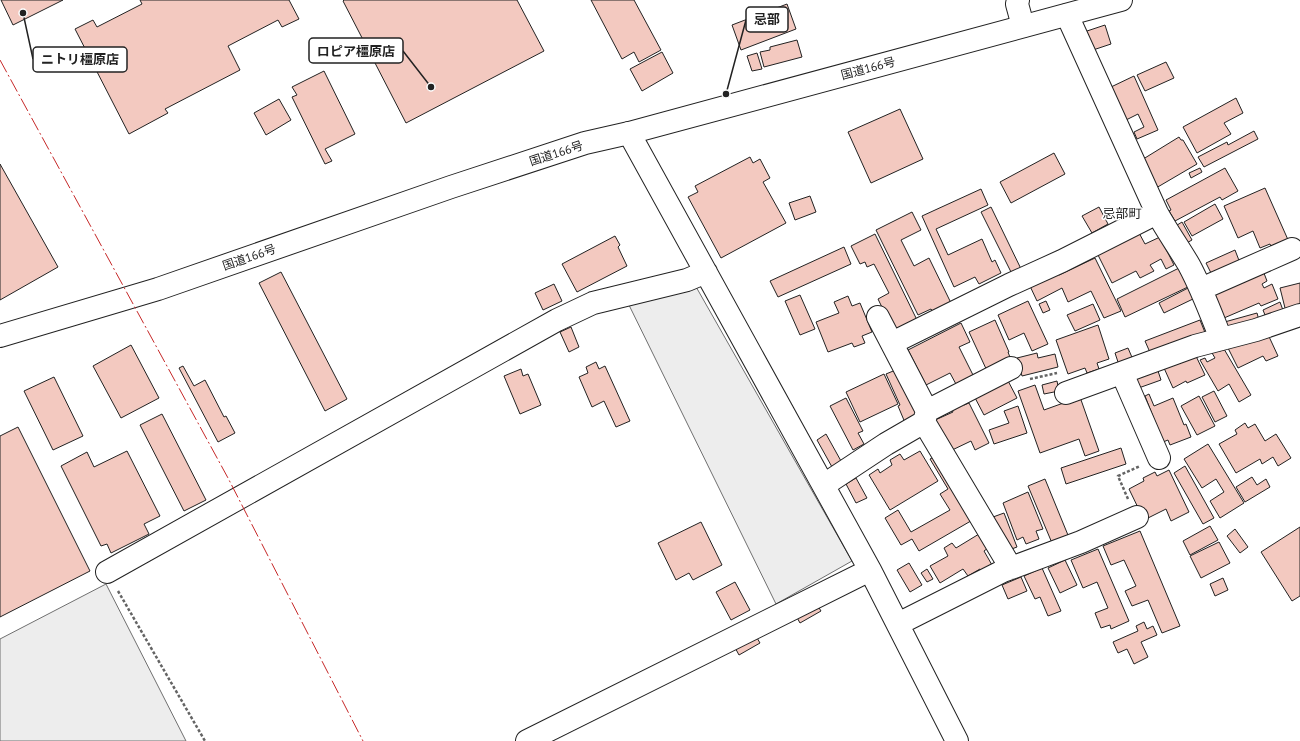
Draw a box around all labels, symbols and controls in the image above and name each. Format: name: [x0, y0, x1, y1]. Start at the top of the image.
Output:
callout: 忌部: [746, 7, 788, 32]
text: 忌部: [754, 11, 780, 28]
callout: ロピア橿原店: [309, 38, 403, 63]
text: ロピア橿原店: [317, 43, 395, 60]
callout: ニトリ橿原店: [33, 47, 127, 72]
text: ニトリ橿原店: [41, 51, 119, 68]
street label: 国道166号: [839, 54, 897, 82]
street label: 国道166号: [527, 137, 585, 169]
district label: 忌部町: [1102, 205, 1142, 222]
street label: 国道166号: [220, 241, 278, 273]

